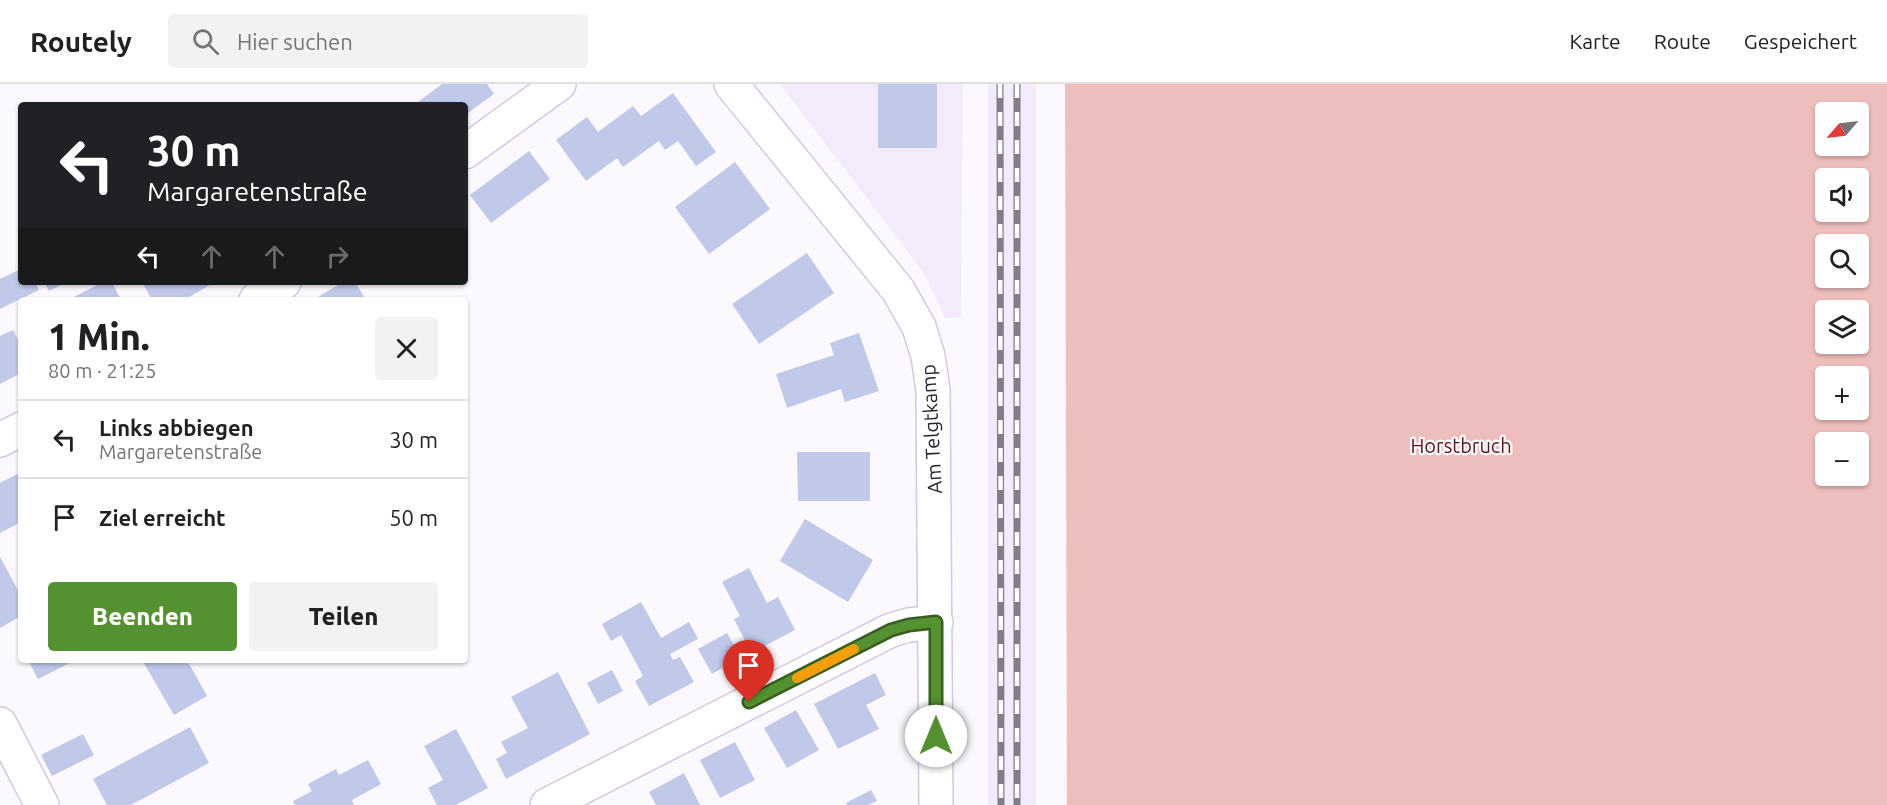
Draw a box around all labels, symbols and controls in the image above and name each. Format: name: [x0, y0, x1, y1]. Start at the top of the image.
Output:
search box: [168, 14, 588, 68]
icon: search: [189, 25, 222, 58]
text: Routely: [30, 26, 132, 57]
text: Hier suchen: [237, 29, 353, 54]
text: Karte: [1569, 29, 1621, 53]
text: Route: [1654, 29, 1711, 53]
text: Gespeichert: [1744, 29, 1857, 53]
north arrow: [1815, 102, 1869, 156]
map controls: [1815, 102, 1869, 486]
icon: left: [48, 126, 126, 204]
text: 30 m: [147, 127, 241, 174]
button: sound: [1815, 168, 1869, 222]
text: Margaretenstraße: [147, 176, 368, 206]
button: search: [1815, 234, 1869, 288]
icon: left: [132, 240, 165, 273]
icon: ahead: [195, 240, 228, 273]
icon: ahead: [258, 240, 291, 273]
icon: right: [321, 240, 354, 273]
button: layers: [1815, 300, 1869, 354]
text: 1 Min.: [48, 316, 150, 357]
button: close: [375, 317, 438, 380]
text: 80 m · 21:25: [48, 359, 157, 382]
street label: Am Telgtkamp: [916, 364, 946, 494]
button: +: [1815, 366, 1869, 420]
text: Links abbiegen: [99, 415, 254, 440]
icon: left: [48, 423, 81, 456]
text: 30 m: [389, 427, 438, 452]
button: −: [1815, 432, 1869, 486]
park label: Horstbruch: [1410, 434, 1512, 457]
text: Margaretenstraße: [99, 440, 262, 463]
icon: arrive: [48, 501, 81, 534]
text: Ziel erreicht: [99, 505, 226, 530]
text: 50 m: [389, 505, 438, 530]
button: Beenden: [48, 582, 237, 651]
button: Teilen: [249, 582, 438, 651]
pin: [723, 640, 774, 702]
icon: arrive: [732, 649, 765, 682]
position arrow: [904, 704, 968, 768]

